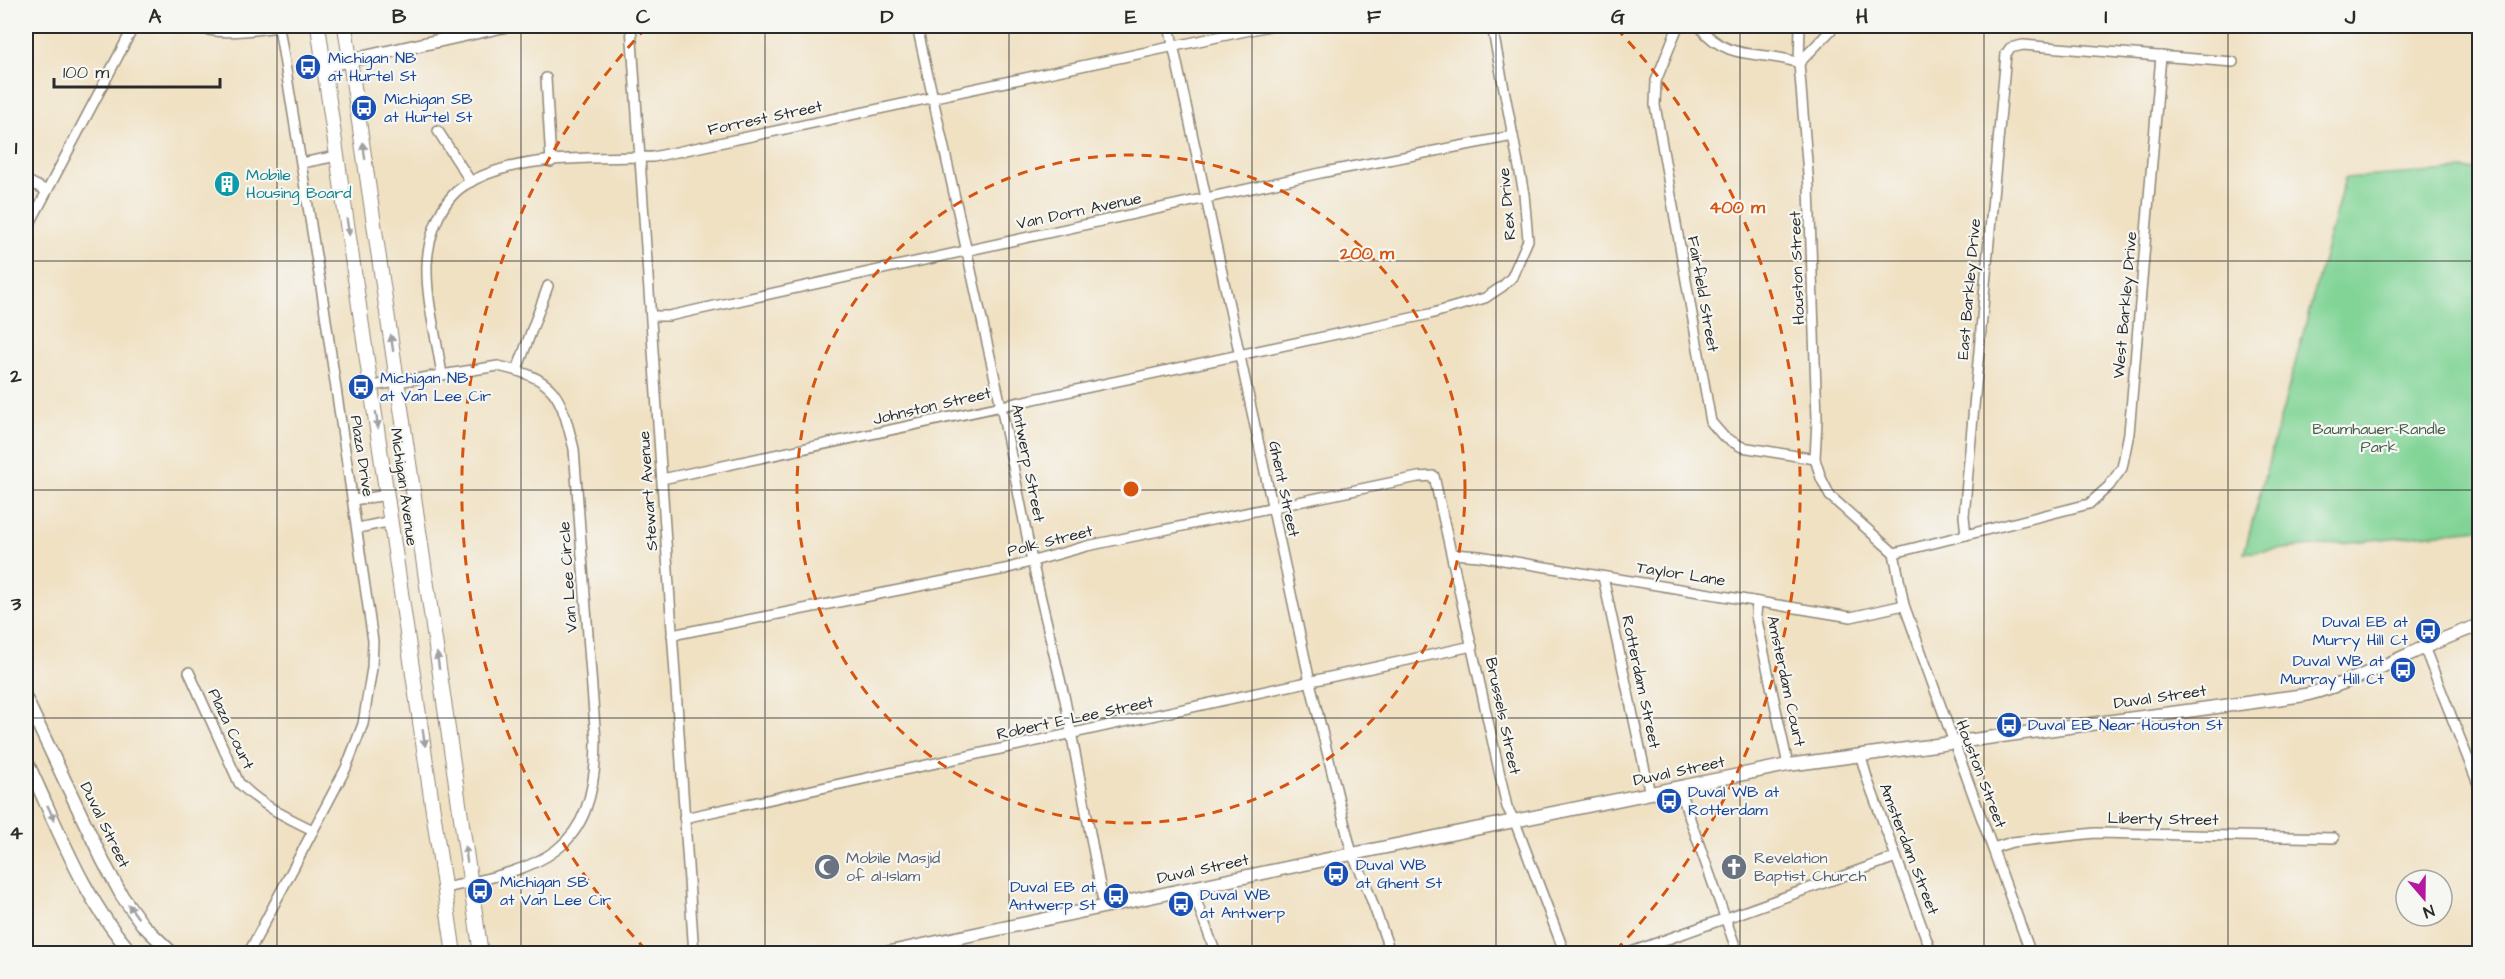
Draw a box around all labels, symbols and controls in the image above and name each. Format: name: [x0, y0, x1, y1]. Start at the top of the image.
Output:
text: A: [149, 3, 162, 31]
text: B: [392, 3, 407, 31]
text: C: [636, 3, 651, 31]
text: D: [881, 3, 894, 31]
text: E: [1125, 3, 1137, 31]
text: F: [1367, 3, 1382, 31]
text: G: [1611, 3, 1625, 31]
text: H: [1856, 3, 1868, 31]
text: I: [2104, 3, 2108, 31]
text: J: [2344, 3, 2356, 31]
place label: Michigan NB at Hurtel St: [328, 47, 417, 87]
scale bar: [54, 51, 220, 89]
bus stop icon: Michigan NB at Hurtel St: [293, 52, 323, 82]
text: 100 m: [63, 60, 109, 85]
place label: Michigan SB at Hurtel St: [384, 88, 473, 128]
bus stop icon: Michigan SB at Hurtel St: [349, 93, 379, 123]
street label: Forrest Street: [706, 95, 825, 141]
text: 1: [15, 134, 18, 162]
one-way arrow: [359, 141, 368, 160]
place label: Mobile Housing Board: [246, 164, 351, 205]
street label: Rex Drive: [1493, 167, 1521, 241]
building icon: Mobile Housing Board: [212, 169, 242, 199]
street label: Van Dorn Avenue: [1015, 187, 1144, 235]
text: 400 m: [1709, 195, 1766, 220]
street label: Houston Street: [1784, 210, 1810, 325]
street label: East Barkley Drive: [1952, 217, 1987, 361]
one-way arrow: [344, 218, 353, 237]
street label: West Barkley Drive: [2108, 230, 2143, 380]
street label: Fairfield Street: [1682, 234, 1724, 354]
text: 200 m: [1339, 241, 1395, 266]
one-way arrow: [388, 334, 397, 353]
text: 2: [9, 362, 22, 390]
place label: Michigan NB at Van Lee Cir: [380, 367, 491, 407]
bus stop icon: Michigan NB at Van Lee Cir: [346, 372, 376, 402]
street label: Johnston Street: [871, 382, 994, 430]
street label: Antwerp Street: [1006, 402, 1050, 524]
one-way arrow: [373, 411, 382, 430]
street label: Plaza Drive: [345, 414, 379, 499]
park label: Baumhauer-Randle Park: [2312, 418, 2446, 458]
street label: Michigan Avenue: [384, 427, 423, 548]
street label: Stewart Avenue: [633, 430, 663, 552]
street label: Ghent Street: [1263, 439, 1305, 540]
centre of rings: [1121, 479, 1141, 499]
street label: Van Lee Circle: [553, 520, 583, 633]
street label: Polk Street: [1005, 520, 1096, 562]
street label: Taylor Lane: [1635, 556, 1727, 593]
text: 3: [10, 590, 22, 618]
place label: Duval EB at Murry Hill Ct: [2312, 611, 2409, 652]
street label: Rotterdam Street: [1616, 613, 1666, 751]
street label: Amsterdam Court: [1761, 613, 1811, 749]
bus stop icon: Duval EB at Murry Hill Ct: [2413, 616, 2443, 646]
place label: Duval WB at Murray Hill Ct: [2280, 650, 2385, 691]
one-way arrow: [434, 651, 443, 670]
street label: Brussels Street: [1480, 655, 1526, 777]
bus stop icon: Duval WB at Murray Hill Ct: [2388, 655, 2418, 685]
street label: Duval Street: [2112, 680, 2208, 714]
street label: Plaza Court: [203, 685, 260, 774]
street label: Robert E Lee Street: [995, 691, 1156, 745]
bus stop icon: Duval EB Near Houston St: [1994, 710, 2024, 740]
place label: Duval EB Near Houston St: [2028, 714, 2223, 736]
street label: Houston Street: [1950, 717, 2012, 832]
one-way arrow: [420, 728, 429, 747]
street label: Duval Street: [1631, 750, 1727, 791]
street label: Duval Street: [75, 778, 136, 872]
street label: Amsterdam Street: [1874, 780, 1944, 918]
place label: Duval WB at Rotterdam: [1688, 781, 1780, 821]
bus stop icon: Duval WB at Rotterdam: [1654, 786, 1684, 816]
one-way arrow: [46, 804, 55, 821]
street label: Liberty Street: [2107, 807, 2219, 832]
text: 4: [9, 819, 23, 847]
one-way arrow: [462, 844, 471, 863]
place label: Mobile Masjid of al-Islam: [846, 847, 940, 887]
place label: Revelation Baptist Church: [1754, 847, 1867, 887]
street label: Duval Street: [1155, 848, 1251, 889]
mosque icon: Mobile Masjid of al-Islam: [812, 852, 842, 882]
church icon: Revelation Baptist Church: [1719, 852, 1749, 882]
place label: Duval WB at Ghent St: [1356, 854, 1443, 894]
bus stop icon: Duval WB at Ghent St: [1321, 859, 1351, 889]
north arrow: [2394, 868, 2454, 928]
place label: Michigan SB at Van Lee Cir: [500, 871, 611, 911]
bus stop icon: Michigan SB at Van Lee Cir: [465, 876, 495, 906]
place label: Duval EB at Antwerp St: [1009, 876, 1097, 916]
bus stop icon: Duval EB at Antwerp St: [1101, 881, 1131, 911]
place label: Duval WB at Antwerp: [1200, 884, 1285, 924]
bus stop icon: Duval WB at Antwerp: [1166, 889, 1196, 919]
text: N: [2420, 899, 2437, 923]
one-way arrow: [127, 904, 139, 920]

